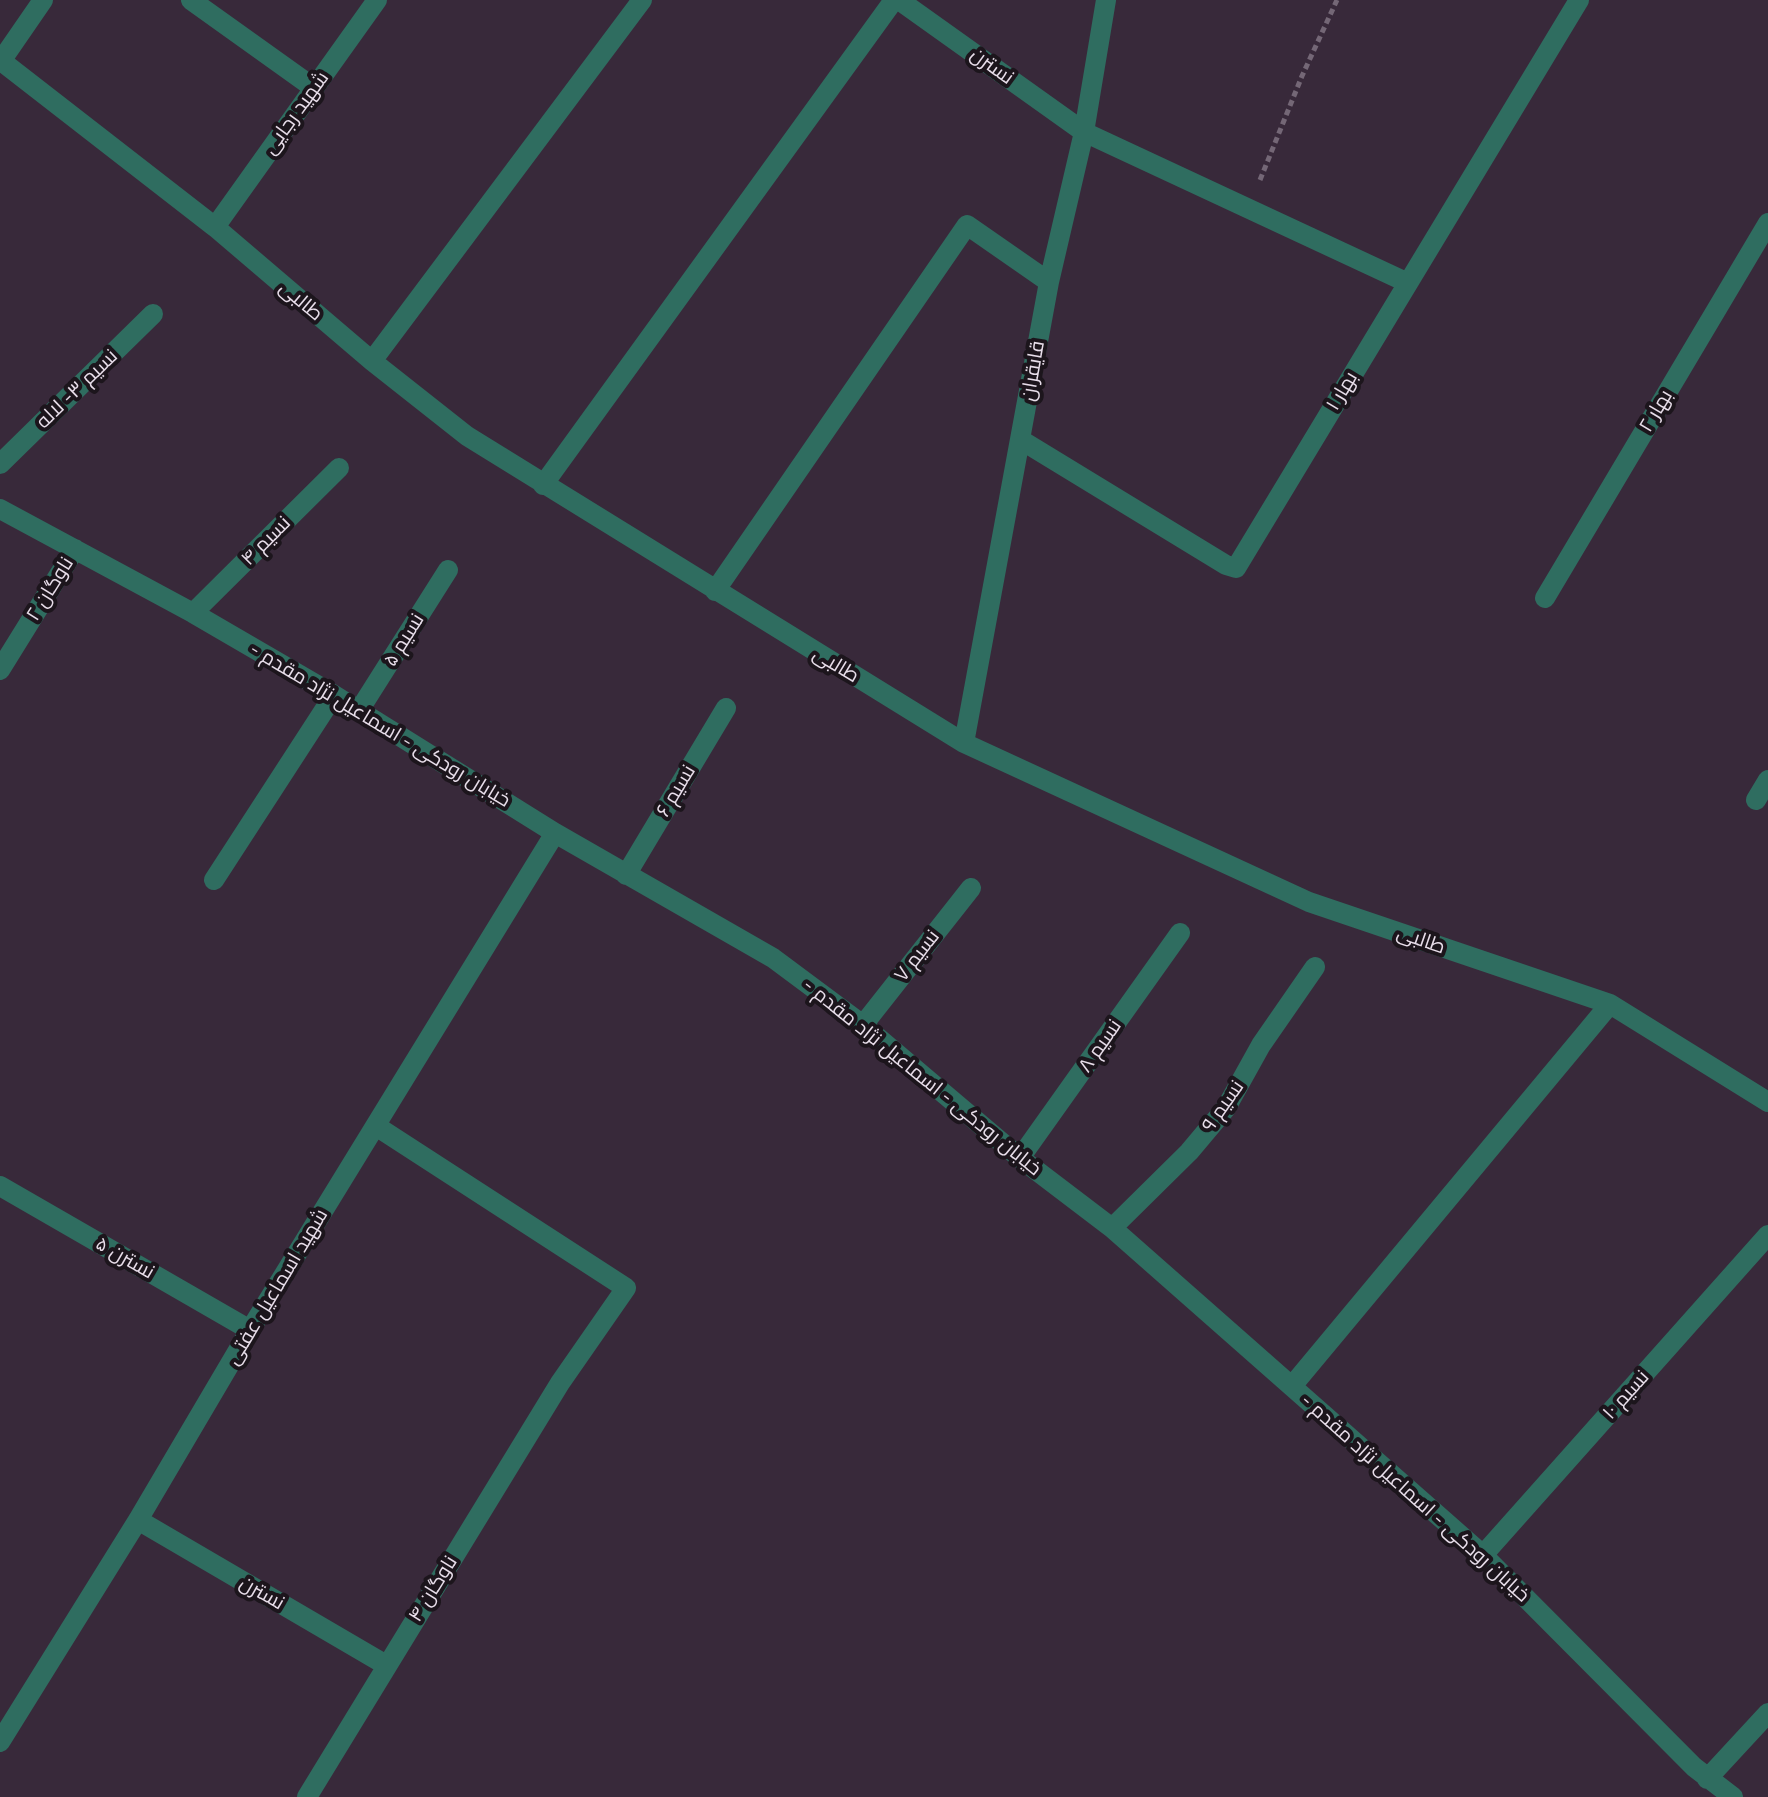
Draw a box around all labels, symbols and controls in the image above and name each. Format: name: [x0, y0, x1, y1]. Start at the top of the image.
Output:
street label: نسترن: [966, 42, 1018, 90]
street label: شهید رجایی: [258, 67, 334, 159]
street label: طالبی: [274, 276, 328, 326]
street label: قایقران: [1016, 339, 1050, 403]
street label: نسیم ۳- لاله: [31, 344, 123, 434]
street label: بهار ۱: [1321, 367, 1363, 415]
street label: بهار ۲: [1634, 385, 1678, 437]
street label: نسیم ۴: [236, 511, 296, 571]
street label: ناوگان ۲: [21, 553, 79, 625]
street label: نسیم ۵: [379, 609, 429, 671]
street label: - خیابان رودکی - اسماعیل نژاد مقدم: [245, 637, 515, 813]
street label: طالبی: [808, 642, 864, 688]
street label: نسیم ۶: [651, 761, 701, 821]
street label: طالبی: [1394, 921, 1448, 959]
street label: نسیم ۷: [889, 925, 945, 987]
street label: - خیابان رودکی - اسماعیل نژاد مقدم: [798, 973, 1046, 1181]
street label: نسیم ۸: [1073, 1015, 1127, 1077]
street label: نسیم ۹: [1197, 1076, 1249, 1136]
street label: شهید اسماعیل عفتی: [221, 1205, 333, 1369]
street label: نسترن ۵: [91, 1232, 159, 1284]
street label: نسیم ۱۰: [1598, 1365, 1654, 1425]
street label: - خیابان رودکی - اسماعیل نژاد مقدم: [1295, 1389, 1535, 1607]
street label: ناوگان ۴: [403, 1552, 463, 1626]
street label: نسترن: [235, 1571, 289, 1615]

